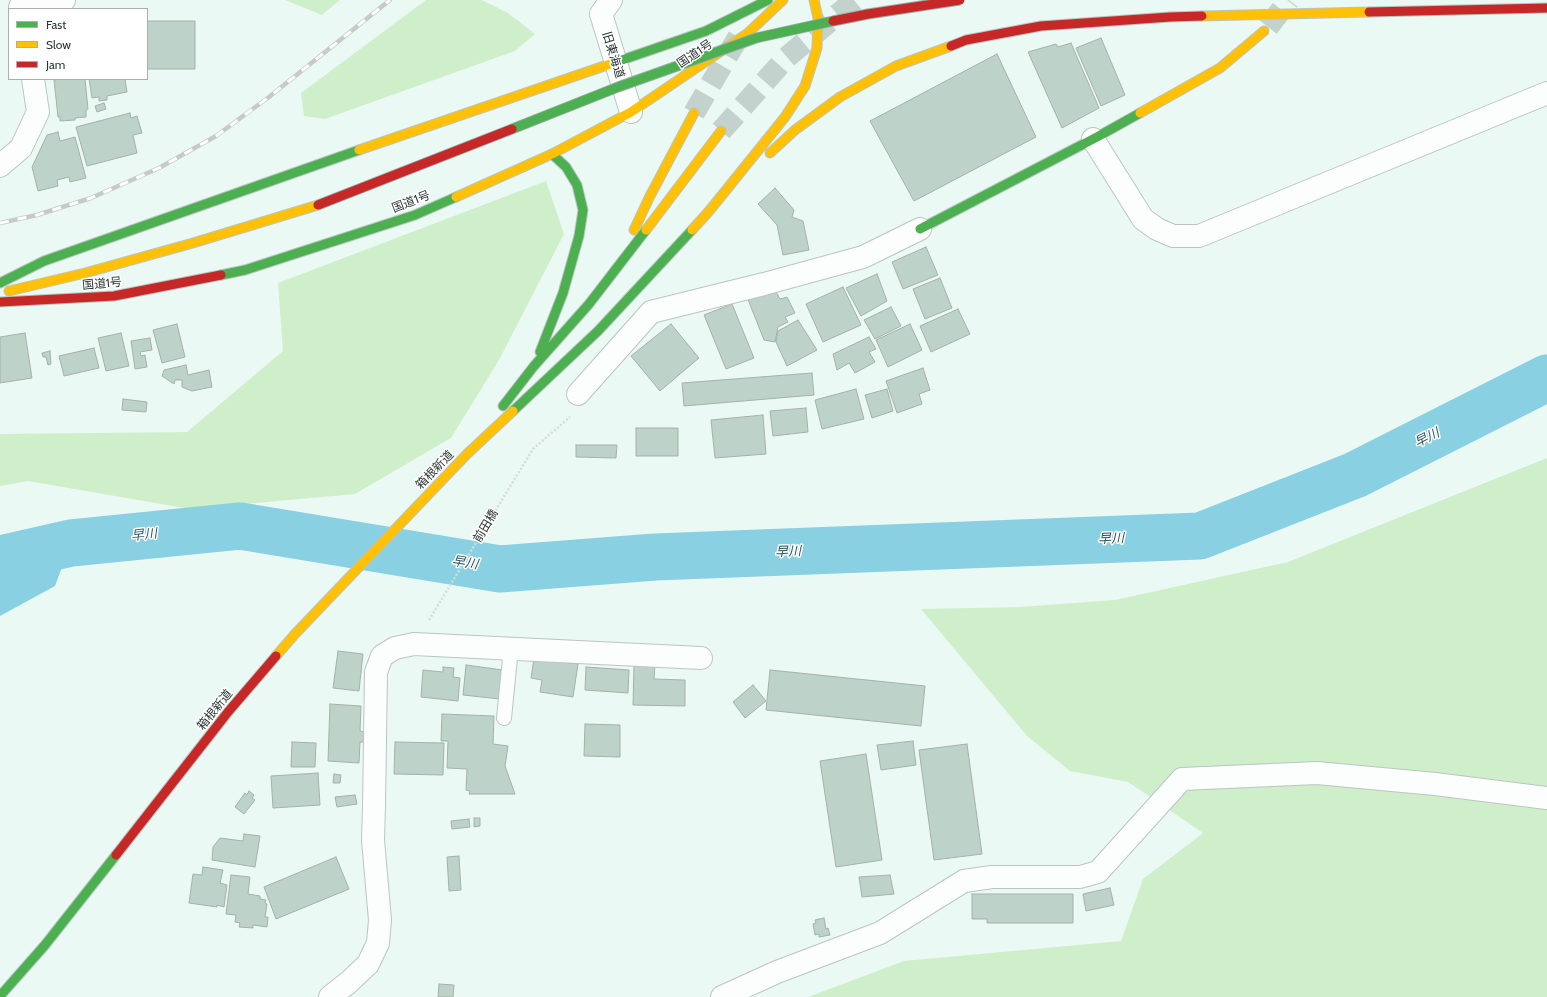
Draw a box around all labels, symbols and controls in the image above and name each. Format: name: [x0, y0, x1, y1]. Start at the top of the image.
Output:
legend: [8, 8, 148, 80]
text: Fast: [46, 17, 66, 32]
street label: 旧東海道: [599, 30, 627, 80]
text: Slow: [46, 37, 71, 52]
street label: 国道1号: [674, 37, 716, 71]
text: Jam: [46, 57, 65, 72]
street label: 国道1号: [390, 188, 432, 216]
street label: 国道1号: [81, 275, 123, 293]
water label: 早川: [1412, 425, 1442, 451]
street label: 箱根新道: [413, 448, 457, 492]
street label: 前田橋: [471, 507, 501, 545]
water label: 早川: [130, 526, 158, 544]
water label: 早川: [1098, 531, 1124, 547]
water label: 早川: [775, 544, 801, 560]
water label: 早川: [451, 553, 479, 573]
street label: 箱根新道: [194, 687, 236, 733]

